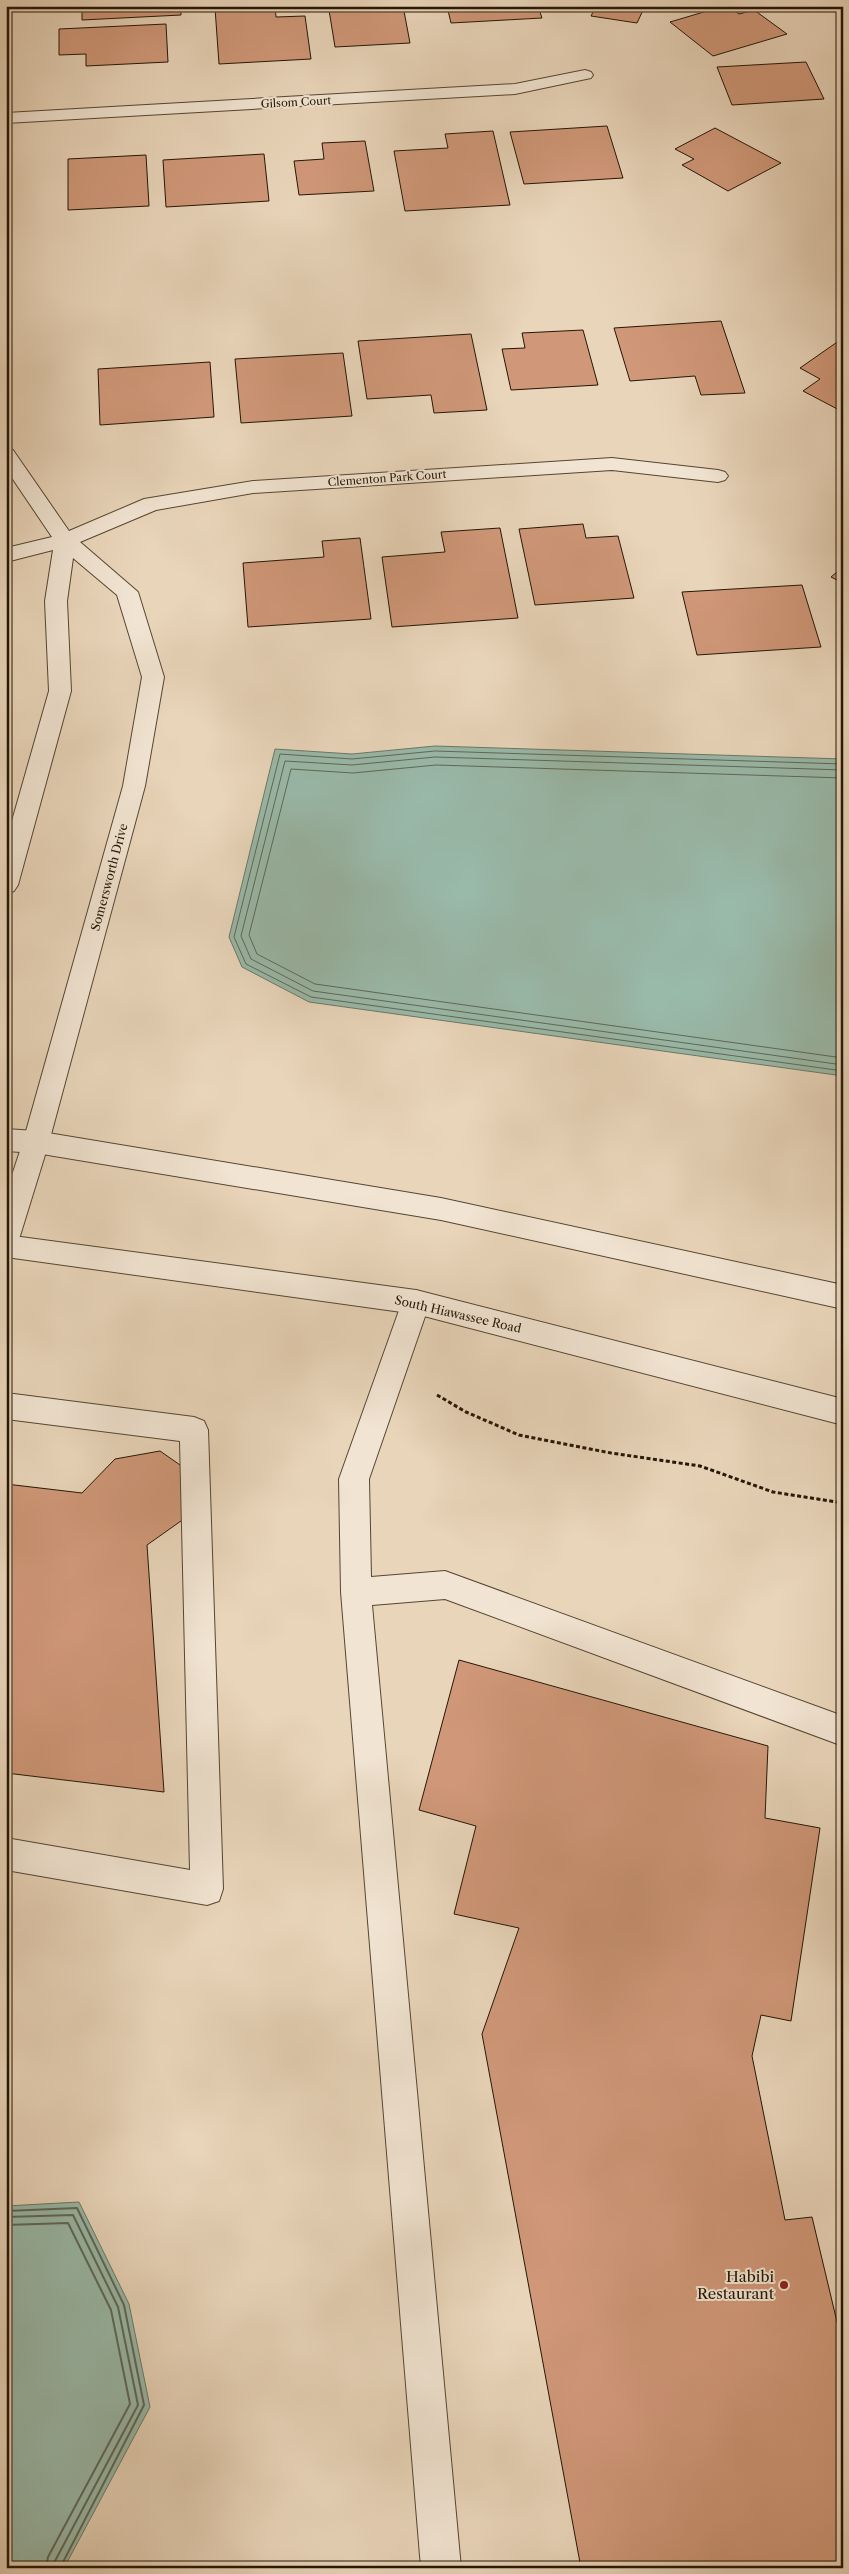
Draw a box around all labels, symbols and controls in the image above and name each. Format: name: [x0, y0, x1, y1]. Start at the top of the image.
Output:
street label: Gilsom Court: [260, 93, 332, 111]
street label: Clementon Park Court: [327, 467, 447, 489]
street label: Somersworth Drive: [87, 821, 131, 932]
street label: South Hiawassee Road: [393, 1292, 523, 1336]
place label: Habibi Restaurant: [697, 2267, 775, 2303]
marker: Habibi Restaurant: [778, 2279, 790, 2291]

